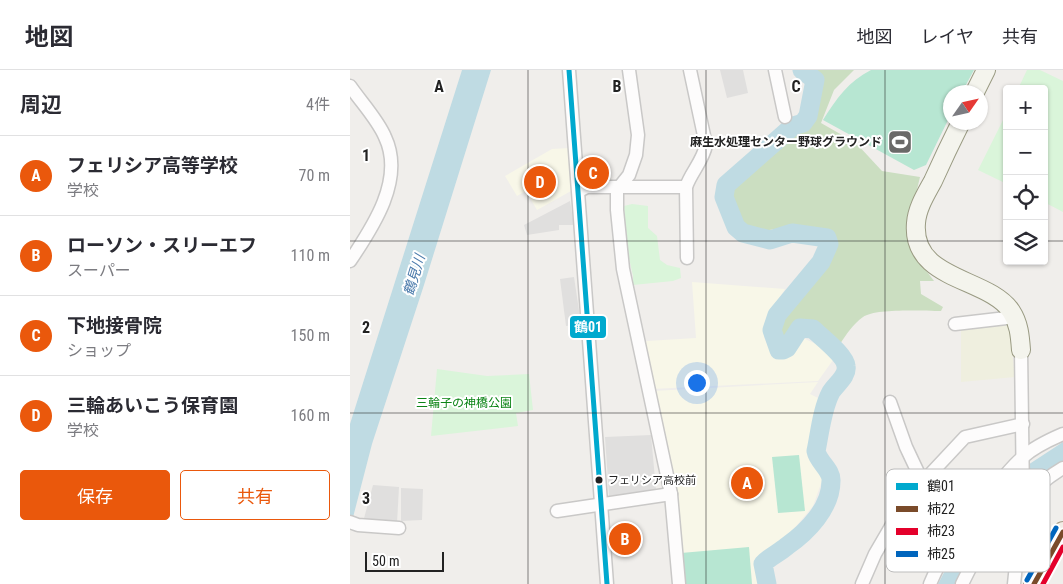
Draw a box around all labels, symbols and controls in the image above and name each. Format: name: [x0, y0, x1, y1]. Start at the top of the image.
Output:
text: 地図: [25, 23, 73, 51]
text: 地図: [857, 26, 893, 47]
text: レイヤ: [921, 26, 974, 47]
text: 共有: [1002, 26, 1038, 47]
text: A: [434, 77, 444, 96]
text: B: [613, 77, 622, 96]
text: C: [791, 77, 801, 96]
north arrow: [943, 85, 988, 130]
map controls: [1003, 85, 1048, 265]
button: +: [1003, 85, 1048, 130]
text: 周辺: [20, 93, 62, 117]
text: 4件: [306, 95, 330, 114]
sports icon: 麻生水処理センター野球グラウンド: [887, 129, 913, 155]
button: −: [1003, 130, 1048, 175]
place label: 麻生水処理センター野球グラウンド: [690, 135, 882, 149]
text: 1: [362, 146, 370, 165]
text: フェリシア高等学校: [67, 154, 238, 177]
pin: C: [577, 154, 609, 192]
pin: D: [524, 163, 556, 201]
text: A: [31, 166, 41, 185]
text: 70 m: [298, 166, 330, 185]
button: locate: [1003, 175, 1048, 220]
text: 学校: [67, 181, 99, 200]
button: layers: [1003, 220, 1048, 265]
text: ローソン・スリーエフ: [67, 234, 257, 257]
text: B: [32, 246, 40, 265]
text: 110 m: [291, 246, 330, 265]
water label: 鶴見川: [400, 251, 428, 297]
text: スーパー: [67, 261, 131, 280]
text: 下地接骨院: [67, 314, 162, 337]
line badge: 鶴01: [569, 315, 607, 339]
text: 2: [362, 318, 370, 337]
text: 鶴01: [574, 319, 602, 335]
text: C: [31, 326, 41, 345]
text: 150 m: [291, 326, 330, 345]
text: ショップ: [67, 341, 131, 360]
your location: [684, 370, 710, 396]
text: 三輪あいこう保育園: [67, 394, 238, 417]
park label: 三輪子の神橋公園: [416, 396, 512, 410]
text: D: [31, 406, 41, 425]
text: 160 m: [291, 406, 330, 425]
text: 学校: [67, 421, 99, 440]
pin: A: [731, 464, 763, 502]
legend: [886, 469, 1050, 572]
button: 保存: [20, 470, 170, 520]
button: 共有: [180, 470, 330, 520]
place label: フェリシア高校前: [608, 474, 696, 487]
marker: フェリシア高校前: [594, 475, 604, 485]
text: 鶴01: [927, 478, 955, 494]
text: 3: [362, 489, 370, 508]
text: 柿22: [927, 501, 955, 517]
pin: B: [609, 520, 641, 558]
text: 柿23: [927, 523, 955, 539]
text: 柿25: [927, 546, 955, 562]
scale bar: [365, 549, 444, 572]
text: 50 m: [372, 553, 400, 569]

